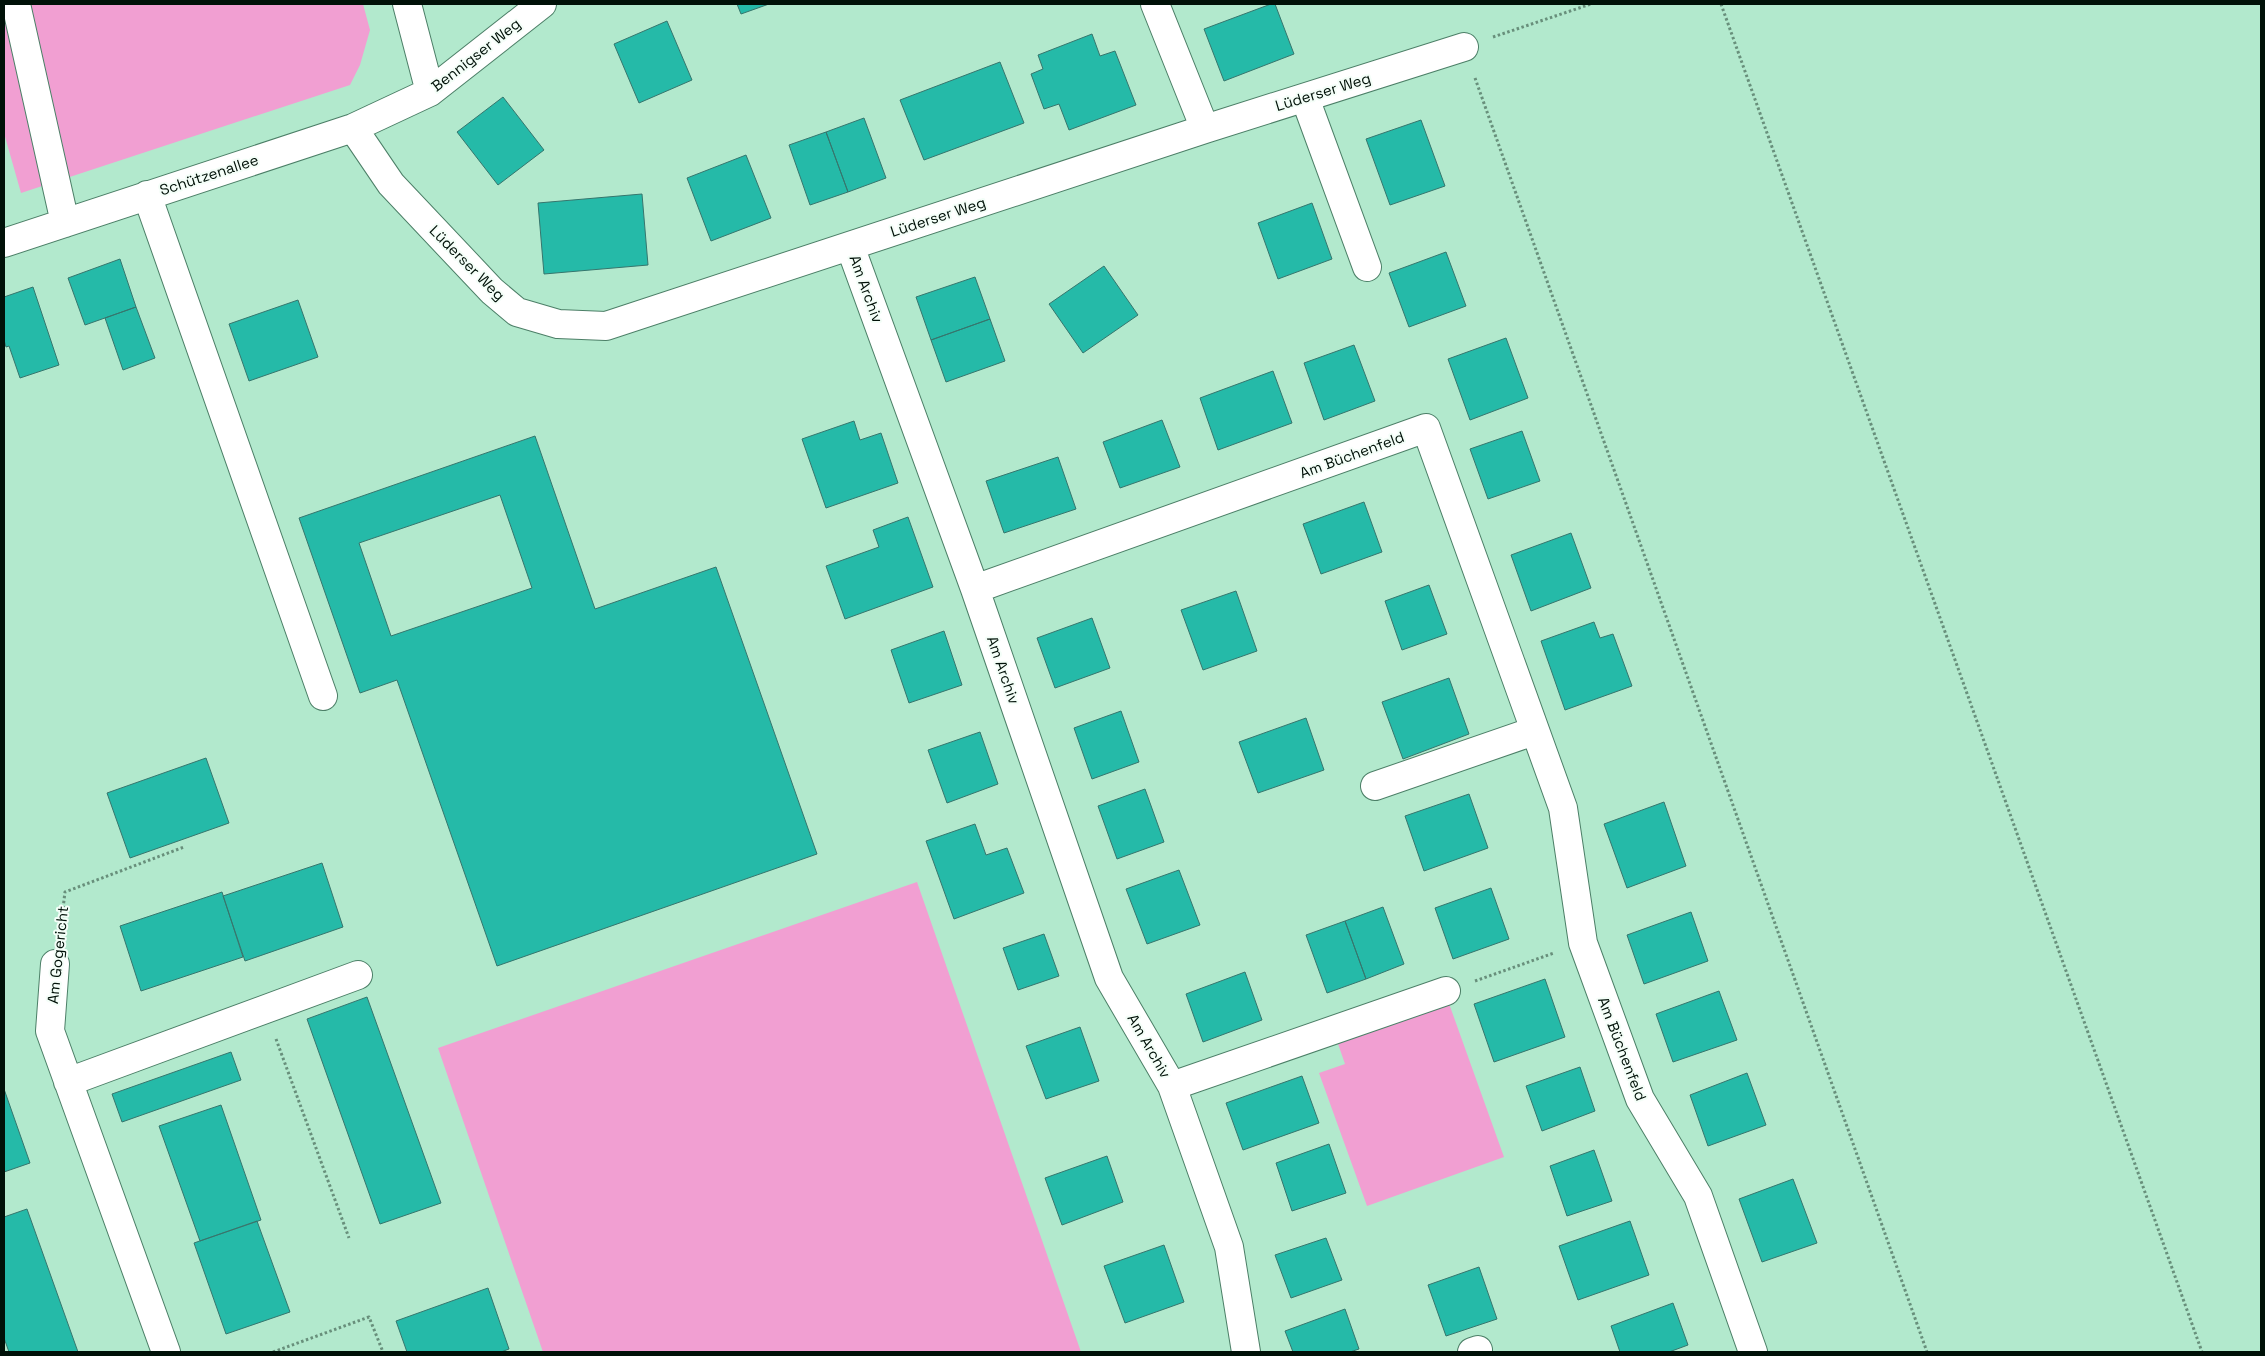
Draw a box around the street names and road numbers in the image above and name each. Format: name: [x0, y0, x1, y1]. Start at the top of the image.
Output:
street label: Bennigser Weg: [427, 14, 524, 95]
street label: Lüderser Weg: [1273, 68, 1373, 115]
street label: Schützenallee: [157, 150, 261, 199]
street label: Lüderser Weg: [888, 192, 988, 241]
street label: Lüderser Weg: [426, 221, 509, 304]
street label: Am Archiv: [845, 252, 887, 325]
street label: Am Büchenfeld: [1297, 427, 1407, 482]
street label: Am Archiv: [983, 633, 1024, 706]
street label: Am Gogericht: [43, 905, 72, 1005]
street label: Am Büchenfeld: [1594, 994, 1651, 1103]
street label: Am Archiv: [1124, 1010, 1175, 1081]

